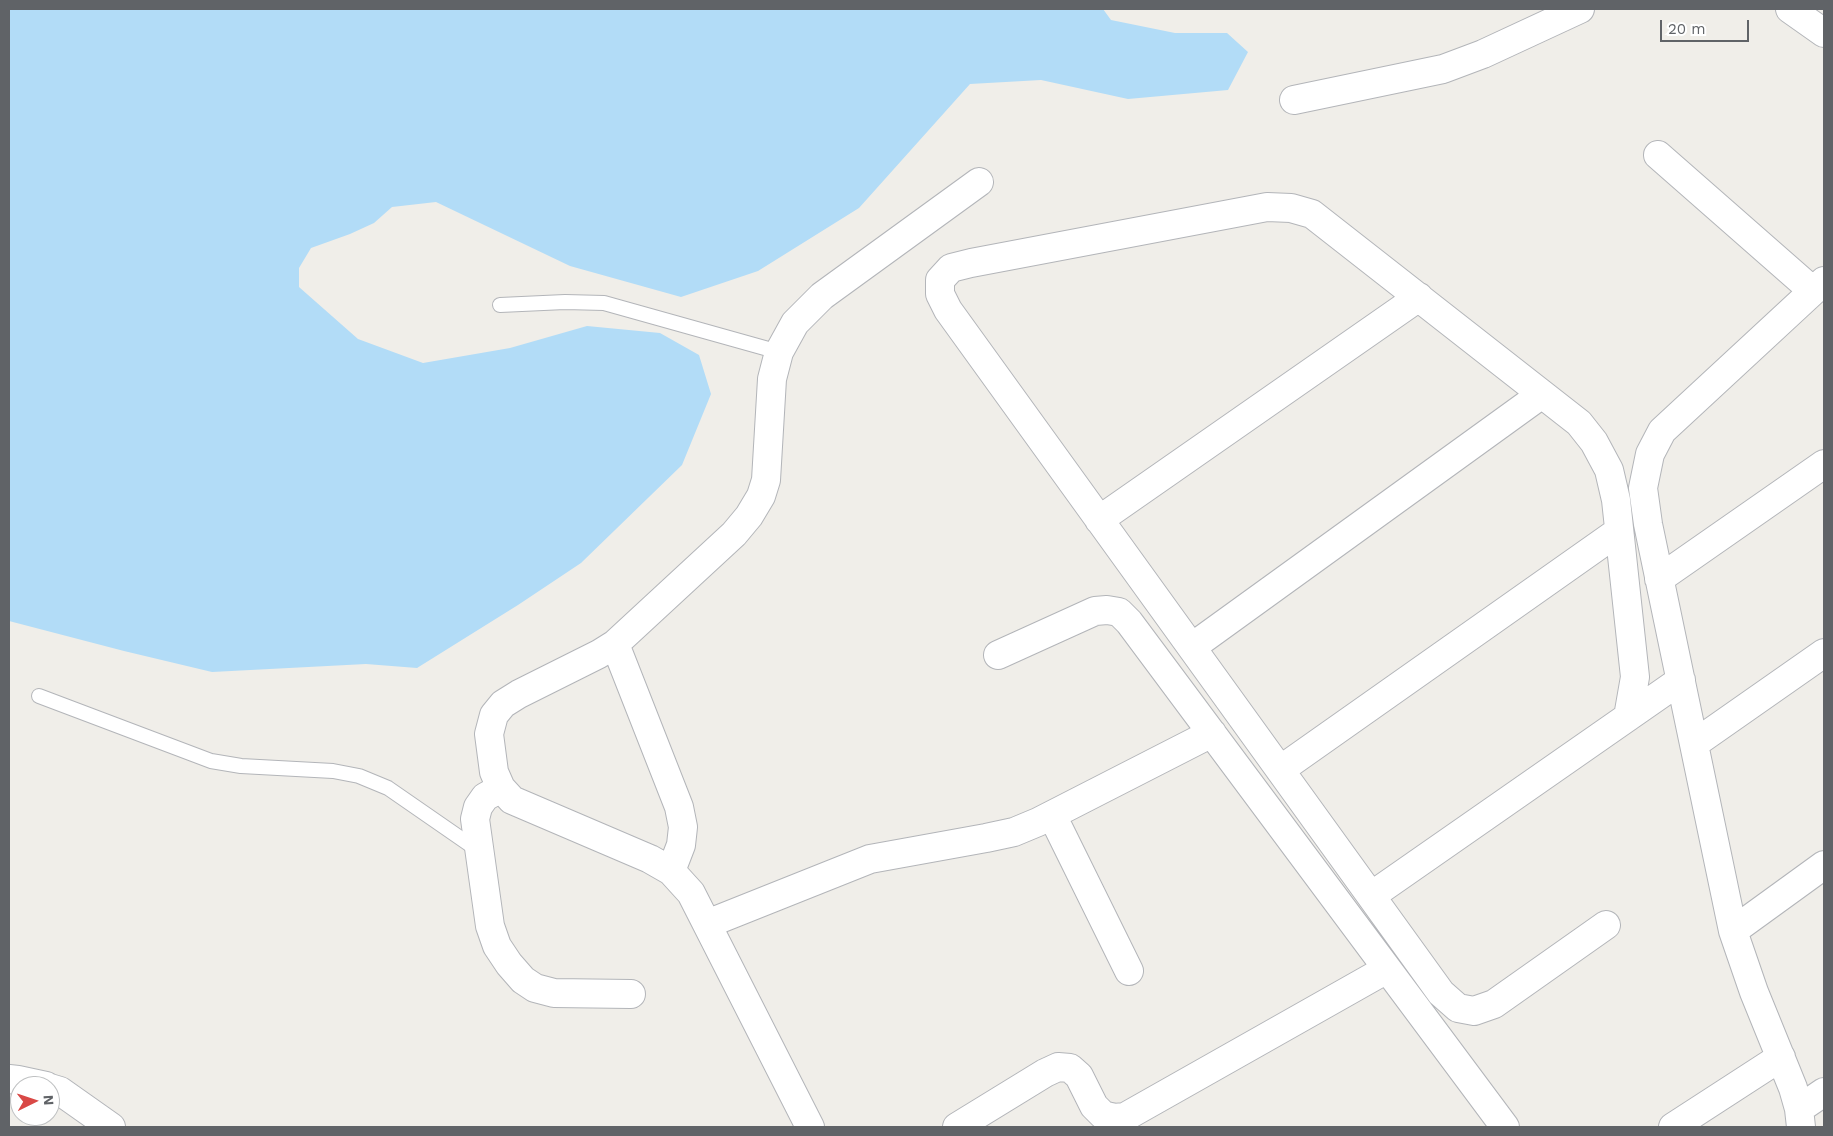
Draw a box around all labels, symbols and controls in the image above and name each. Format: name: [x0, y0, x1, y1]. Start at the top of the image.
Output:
scale bar: [1663, 10, 1752, 42]
text: 20 m: [1668, 20, 1706, 38]
north arrow: [10, 1076, 60, 1126]
text: N: [41, 1094, 57, 1106]

